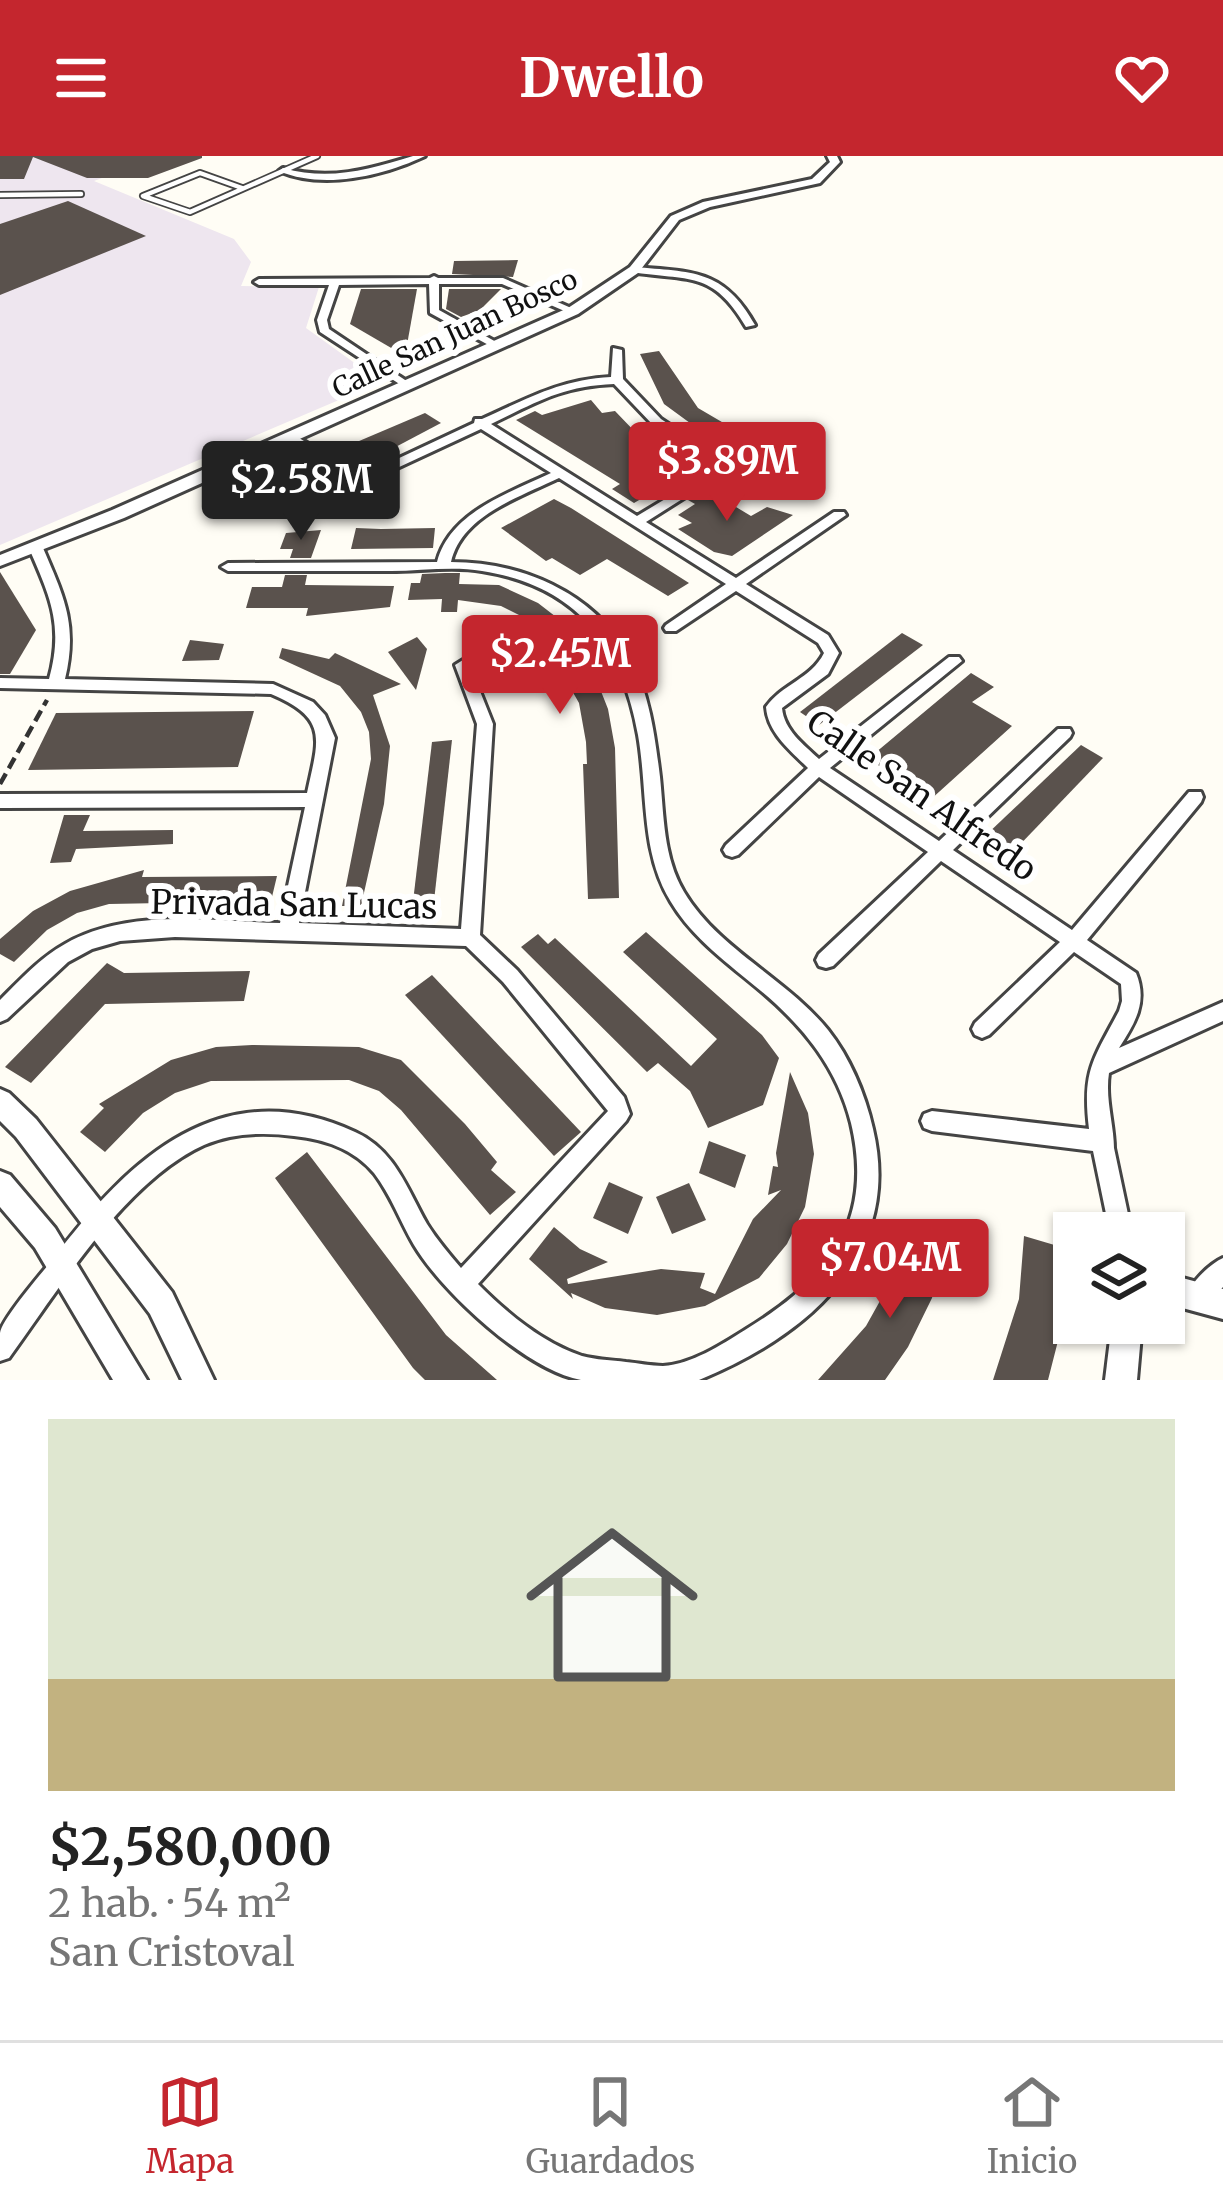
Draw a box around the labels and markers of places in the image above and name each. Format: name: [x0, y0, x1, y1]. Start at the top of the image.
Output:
pin: $3.89M: [629, 422, 825, 524]
pin: $2.58M: [203, 441, 399, 543]
pin: $2.45M: [462, 615, 658, 717]
pin: $7.04M: [792, 1219, 988, 1321]

